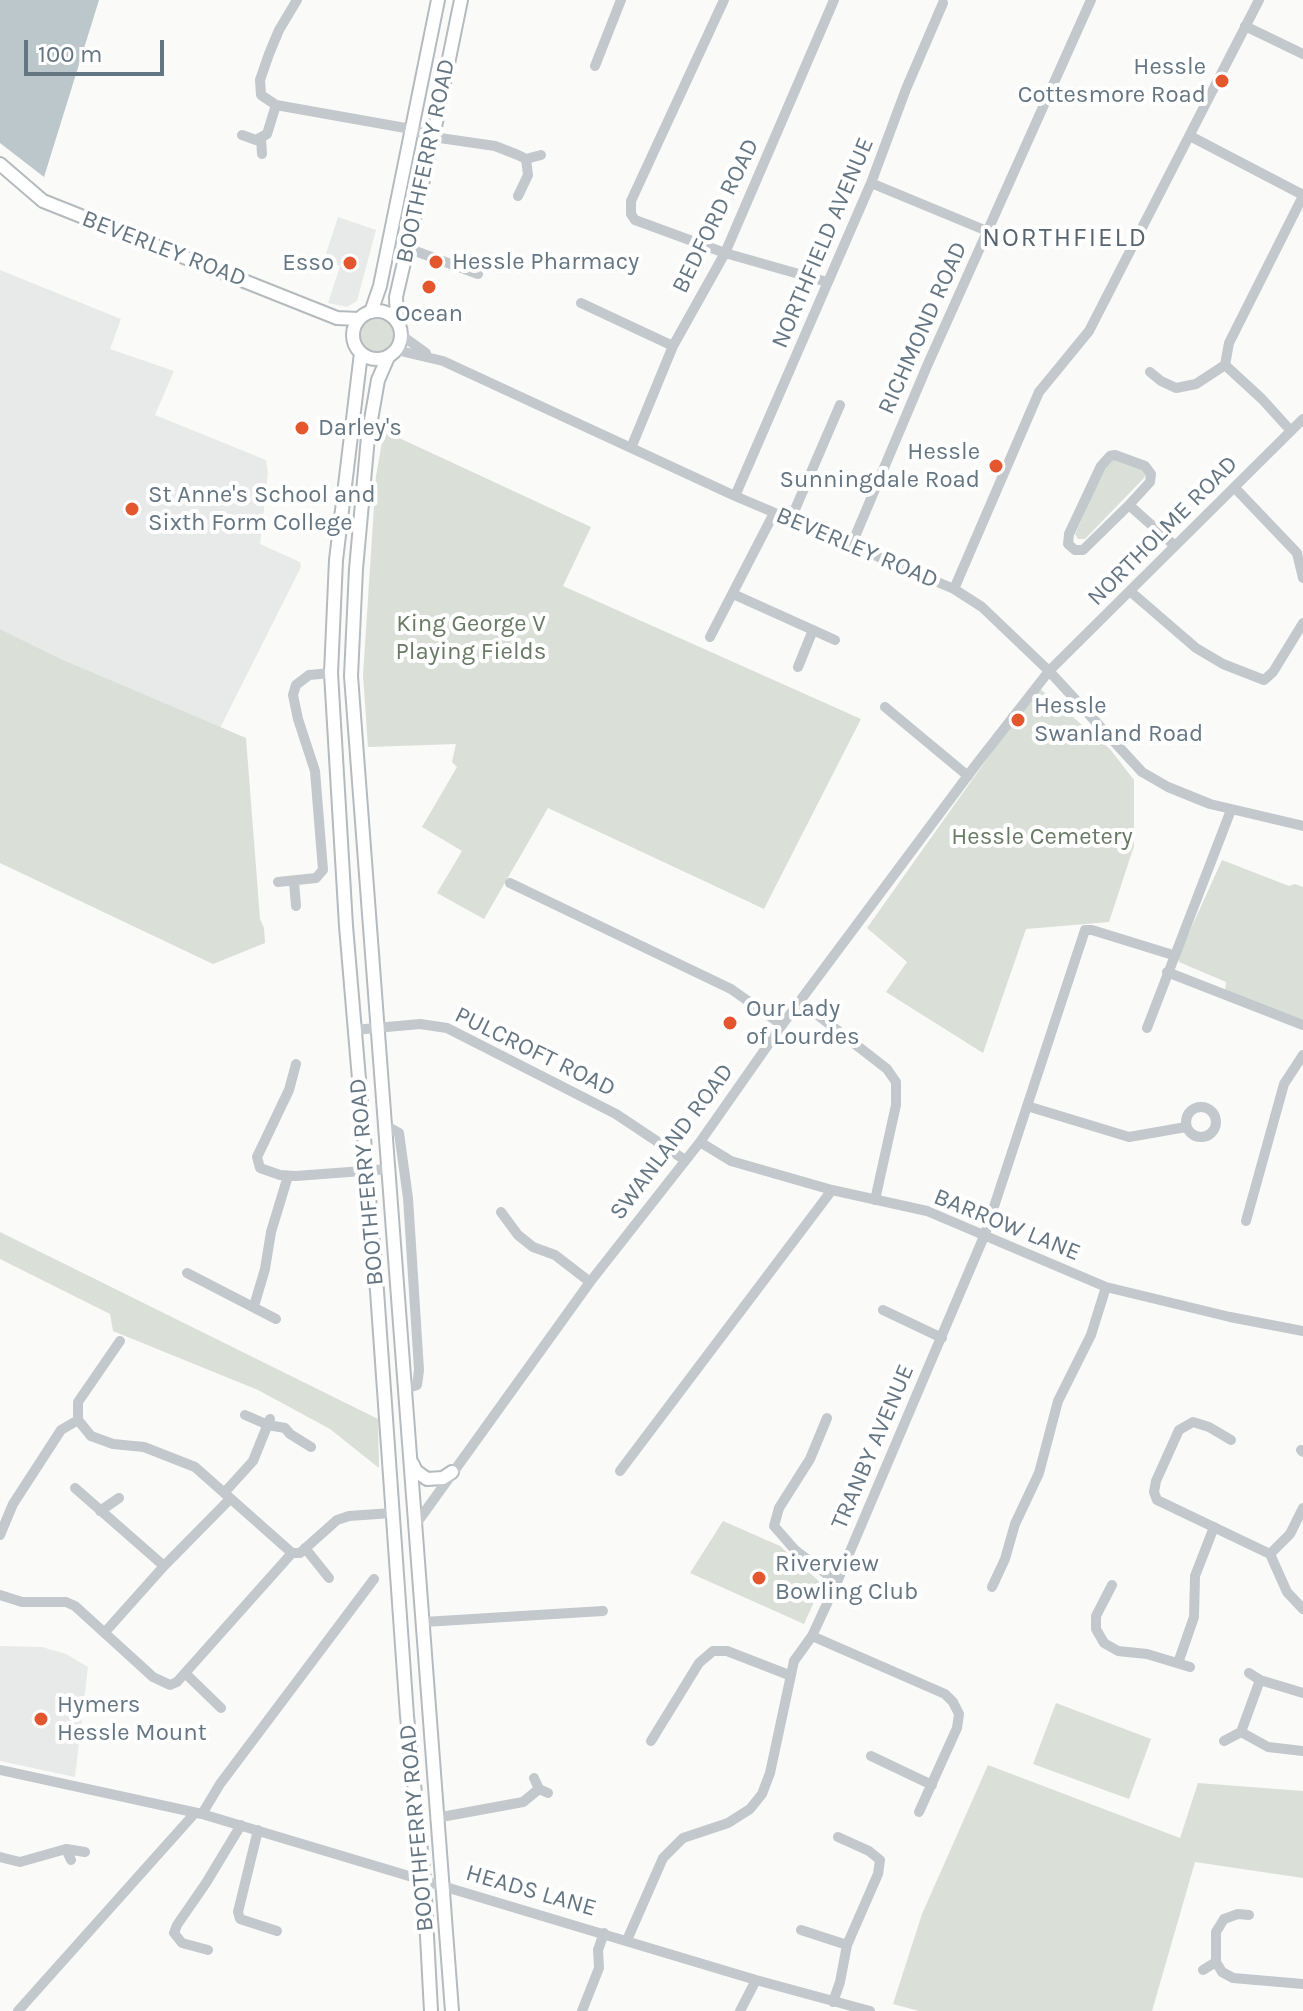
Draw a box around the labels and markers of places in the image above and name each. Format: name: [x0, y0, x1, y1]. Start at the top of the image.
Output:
place label: Hessle Cottesmore Road: [1018, 53, 1206, 109]
marker: Hessle Cottesmore Road: [1213, 72, 1231, 90]
place label: Hessle Pharmacy: [452, 248, 639, 276]
place label: Esso: [282, 249, 334, 277]
marker: Hessle Pharmacy: [427, 253, 445, 271]
marker: Esso: [341, 254, 359, 272]
marker: Ocean: [420, 278, 438, 296]
place label: Ocean: [395, 300, 463, 328]
place label: Darley's: [318, 414, 402, 442]
marker: Darley's: [293, 419, 311, 437]
place label: Hessle Sunningdale Road: [779, 438, 980, 494]
marker: Hessle Sunningdale Road: [987, 457, 1005, 475]
place label: St Anne's School and Sixth Form College: [148, 481, 376, 537]
marker: St Anne's School and Sixth Form College: [123, 500, 141, 518]
place label: Hessle Swanland Road: [1034, 692, 1203, 748]
marker: Hessle Swanland Road: [1009, 711, 1027, 729]
place label: Our Lady of Lourdes: [746, 995, 860, 1051]
marker: Our Lady of Lourdes: [721, 1014, 739, 1032]
place label: Riverview Bowling Club: [775, 1550, 918, 1606]
marker: Riverview Bowling Club: [750, 1569, 768, 1587]
place label: Hymers Hessle Mount: [57, 1691, 207, 1747]
marker: Hymers Hessle Mount: [32, 1710, 50, 1728]

